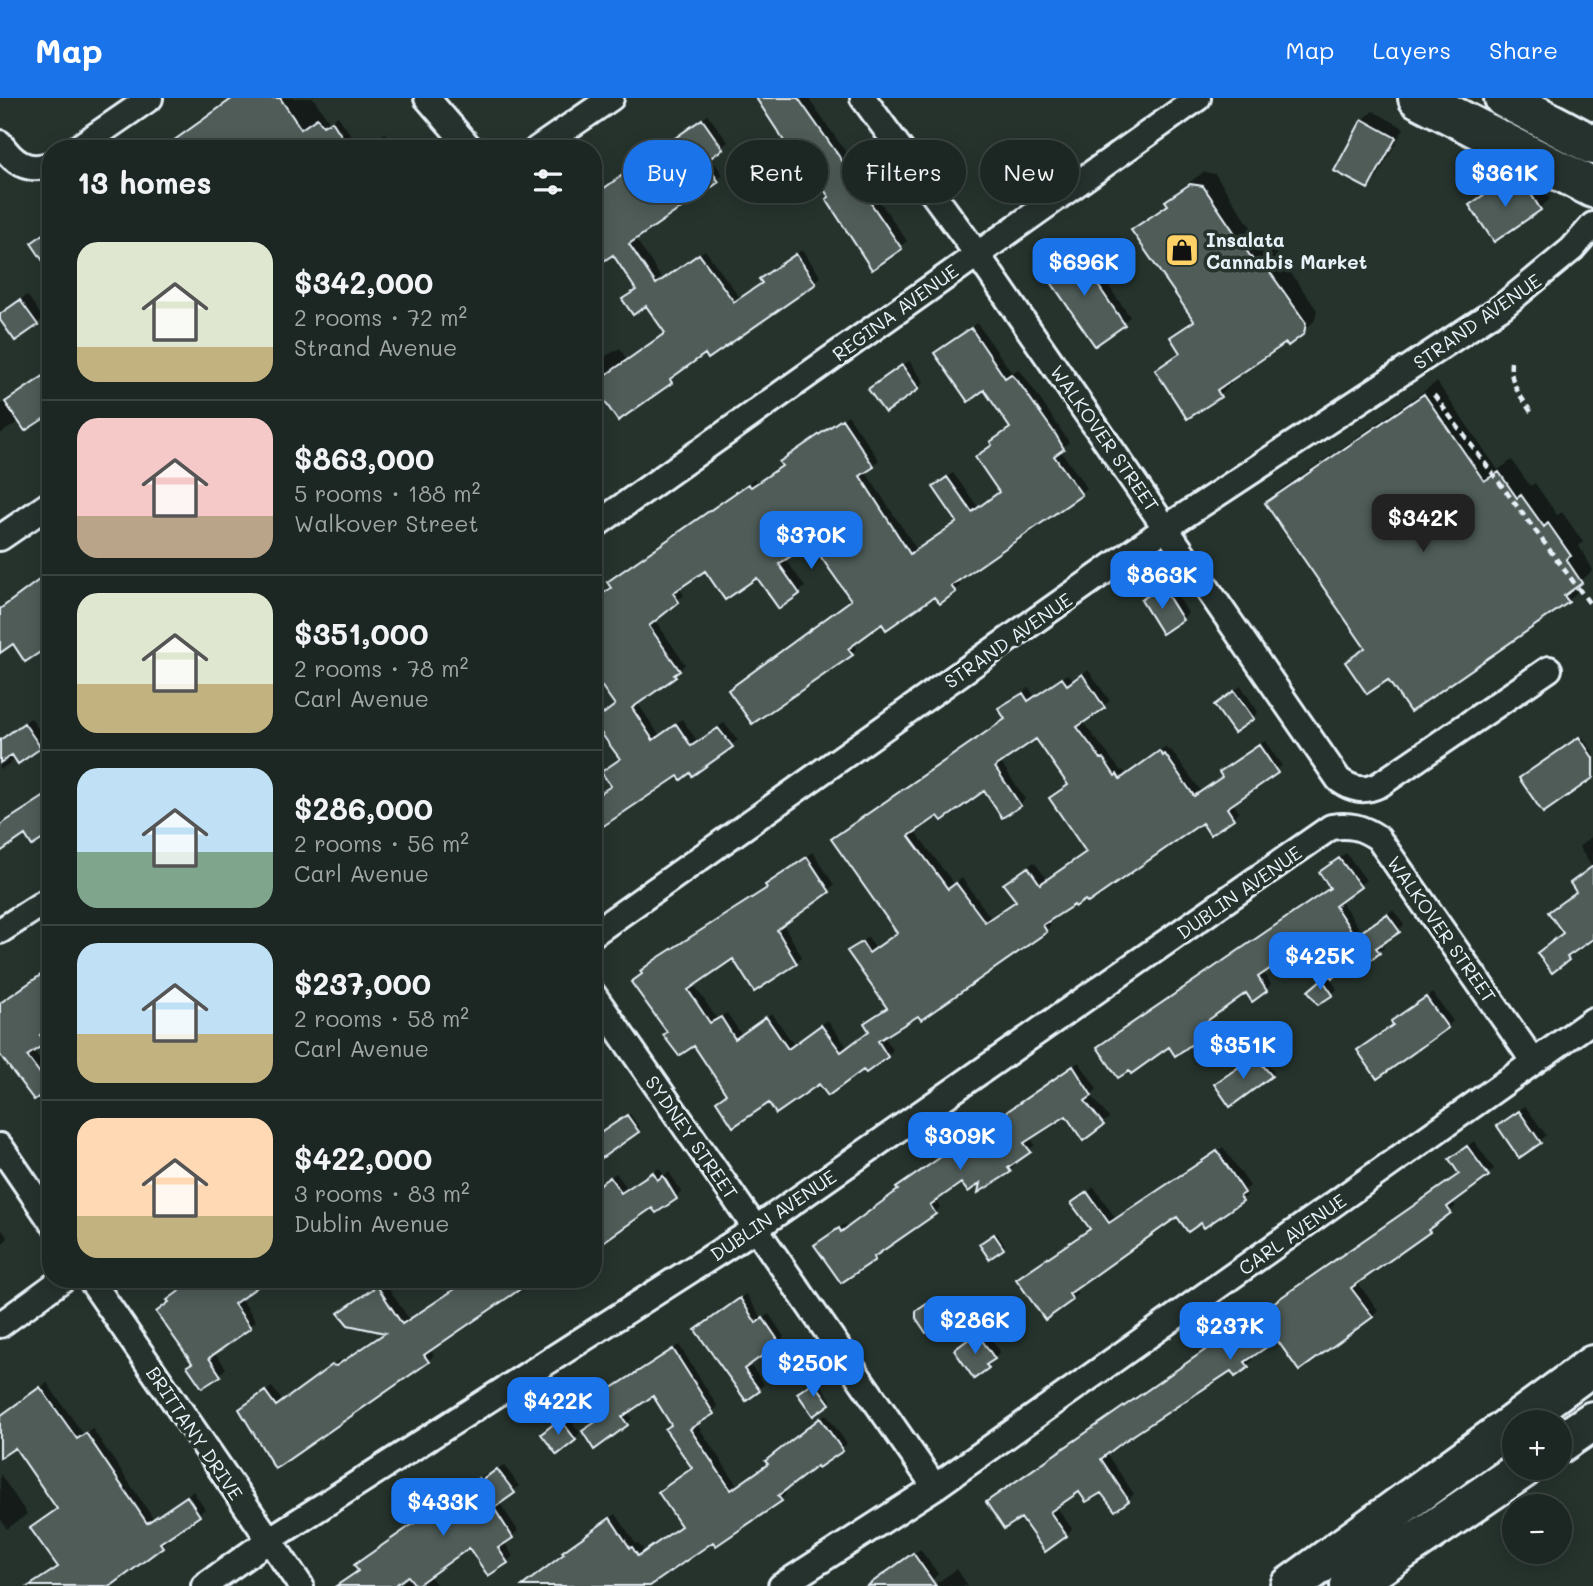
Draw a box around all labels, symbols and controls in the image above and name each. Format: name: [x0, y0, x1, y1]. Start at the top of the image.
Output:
text: Map: [35, 28, 103, 71]
text: Map: [1286, 34, 1334, 65]
text: Layers: [1372, 34, 1451, 65]
text: Share: [1489, 34, 1558, 65]
chip: Buy: [623, 140, 712, 203]
chip: Rent: [726, 140, 828, 203]
chip: Filters: [842, 140, 966, 203]
chip: New: [980, 140, 1079, 203]
pin: $361K: [1456, 150, 1554, 209]
text: $361K: [1471, 157, 1539, 187]
text: 13 homes: [77, 162, 212, 202]
icon: filters: [529, 163, 567, 201]
place label: Insalata Cannabis Market: [1206, 227, 1367, 274]
shop icon: Insalata Cannabis Market: [1163, 231, 1201, 269]
pin: $696K: [1035, 238, 1133, 298]
text: $696K: [1048, 246, 1120, 276]
street label: REGINA AVENUE: [827, 258, 963, 366]
text: $342,000: [294, 262, 433, 302]
street label: STRAND AVENUE: [1408, 267, 1546, 374]
icon: home: [133, 270, 217, 354]
text: 2 rooms · 72 m²: [294, 302, 467, 332]
text: Strand Avenue: [294, 332, 457, 362]
street label: WALKOVER STREET: [1045, 360, 1165, 516]
text: $863,000: [294, 438, 434, 478]
icon: home: [133, 446, 217, 530]
text: 5 rooms · 188 m²: [294, 478, 480, 508]
pin: $342K: [1374, 494, 1472, 554]
text: $342K: [1388, 502, 1458, 532]
text: Walkover Street: [294, 508, 479, 538]
pin: $370K: [762, 512, 860, 571]
text: $370K: [776, 519, 846, 549]
pin: $863K: [1113, 552, 1211, 611]
text: $863K: [1126, 559, 1198, 589]
street label: STRAND AVENUE: [939, 586, 1077, 693]
text: $351,000: [294, 613, 428, 653]
icon: home: [133, 621, 217, 705]
text: 2 rooms · 78 m²: [294, 653, 468, 683]
text: Carl Avenue: [294, 683, 429, 713]
text: $286,000: [294, 788, 433, 828]
icon: home: [133, 796, 217, 880]
text: 2 rooms · 56 m²: [294, 828, 469, 858]
street label: DUBLIN AVENUE: [1172, 840, 1306, 944]
street label: WALKOVER STREET: [1382, 851, 1502, 1007]
text: Carl Avenue: [294, 858, 429, 888]
pin: $425K: [1271, 932, 1369, 992]
text: $425K: [1285, 940, 1355, 970]
text: $237,000: [294, 963, 431, 1003]
icon: home: [133, 971, 217, 1055]
text: 2 rooms · 58 m²: [294, 1003, 469, 1033]
pin: $351K: [1194, 1021, 1292, 1081]
text: $351K: [1210, 1029, 1276, 1059]
text: Carl Avenue: [294, 1033, 429, 1063]
street label: SYDNEY STREET: [640, 1070, 744, 1204]
pin: $309K: [911, 1112, 1009, 1172]
text: $309K: [924, 1120, 996, 1150]
text: $422,000: [294, 1138, 432, 1178]
icon: home: [133, 1146, 217, 1230]
street label: DUBLIN AVENUE: [705, 1163, 841, 1266]
text: 3 rooms · 83 m²: [294, 1178, 470, 1208]
street label: CARL AVENUE: [1233, 1188, 1351, 1280]
text: Dublin Avenue: [294, 1208, 450, 1238]
pin: $286K: [926, 1296, 1024, 1356]
pin: $237K: [1181, 1302, 1279, 1362]
text: $286K: [940, 1304, 1010, 1334]
text: $237K: [1196, 1310, 1264, 1340]
pin: $250K: [764, 1340, 862, 1399]
text: $250K: [778, 1347, 848, 1377]
street label: BRITTANY DRIVE: [141, 1361, 249, 1505]
pin: $422K: [509, 1378, 607, 1437]
text: $422K: [523, 1385, 593, 1415]
map controls: [1502, 1410, 1572, 1564]
button: +: [1502, 1410, 1572, 1480]
pin: $433K: [394, 1478, 492, 1538]
text: $433K: [407, 1486, 479, 1516]
button: −: [1502, 1494, 1572, 1564]

